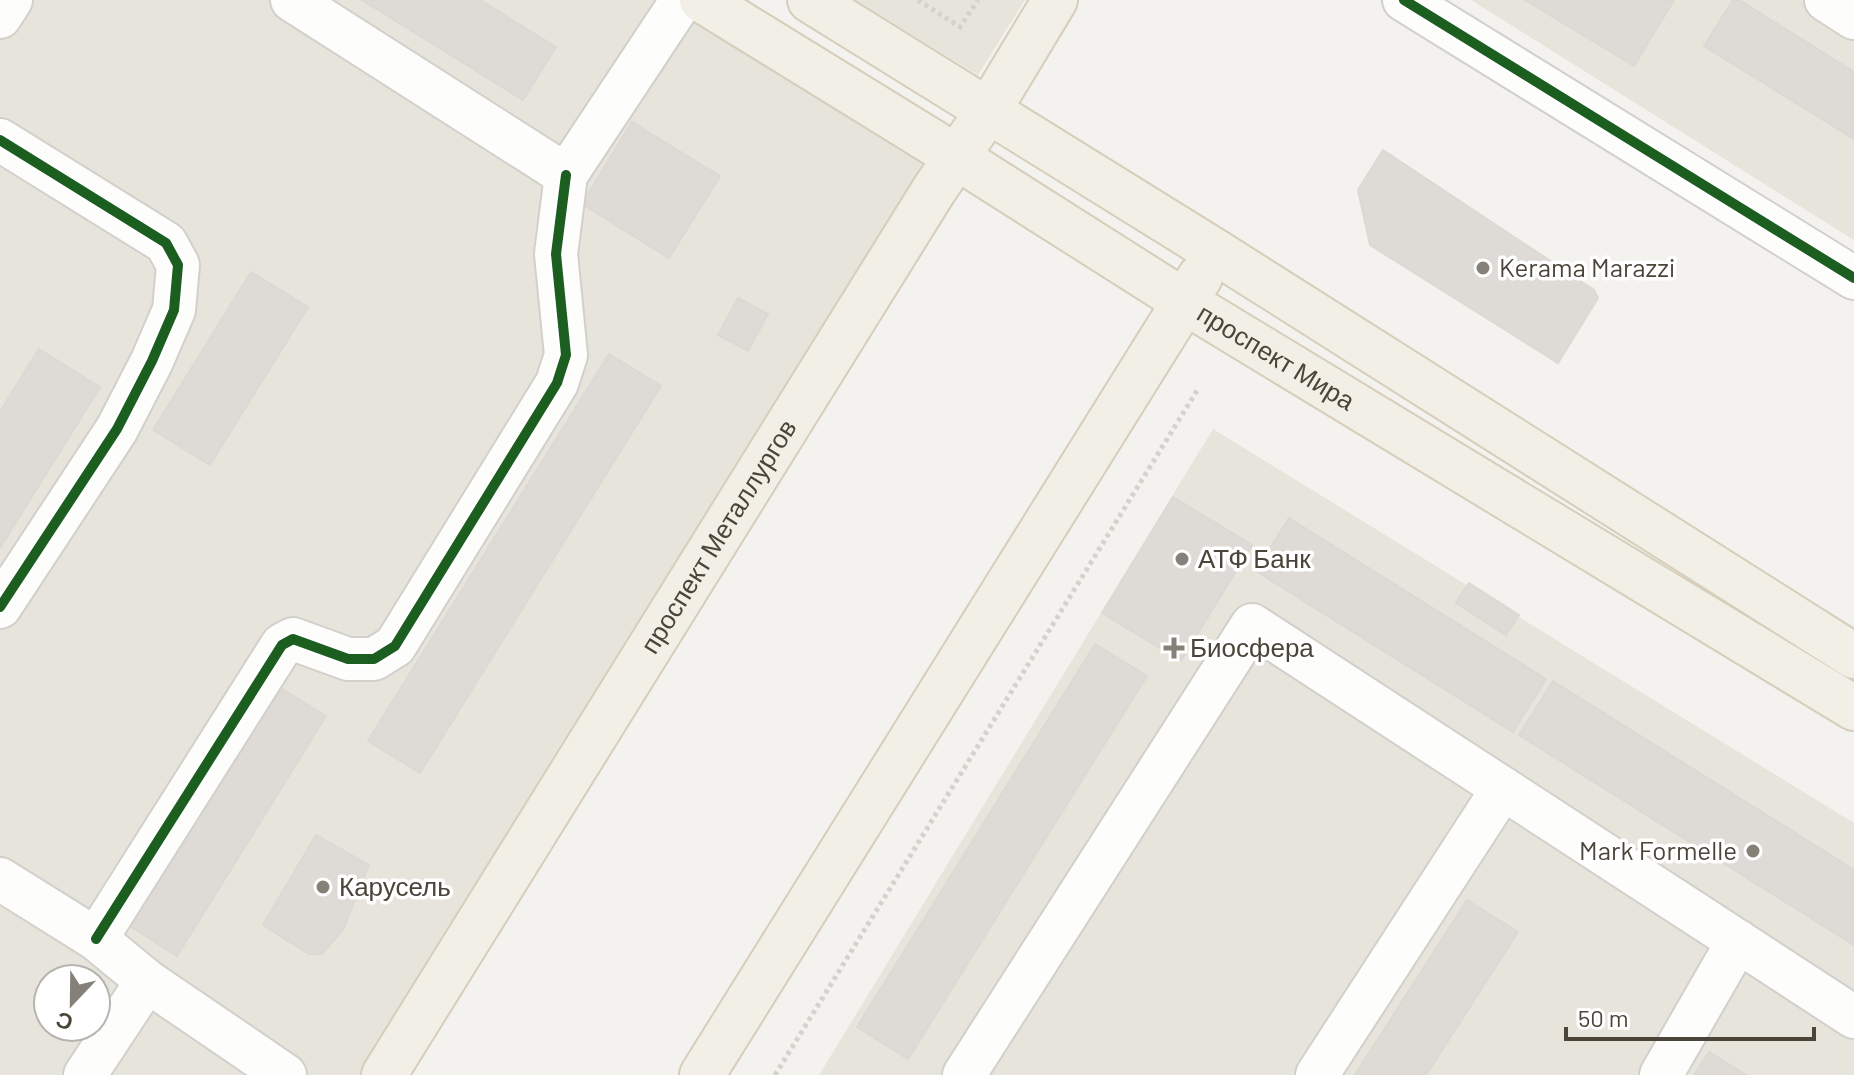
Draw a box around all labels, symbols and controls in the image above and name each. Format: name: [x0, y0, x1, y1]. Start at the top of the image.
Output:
place label: Kerama Marazzi: [1499, 251, 1675, 282]
marker: Kerama Marazzi: [1474, 259, 1492, 277]
street label: проспект Мира: [1192, 296, 1361, 416]
street label: проспект Металлургов: [633, 413, 802, 658]
place label: АТФ Банк: [1198, 542, 1311, 573]
marker: АТФ Банк: [1173, 550, 1191, 568]
place label: Биосфера: [1190, 631, 1314, 662]
marker: Биосфера: [1165, 639, 1183, 657]
place label: Mark Formelle: [1579, 834, 1737, 865]
marker: Mark Formelle: [1744, 842, 1762, 860]
place label: Карусель: [339, 870, 451, 901]
marker: Карусель: [314, 878, 332, 896]
north arrow: [32, 963, 112, 1043]
scale bar: [1566, 991, 1814, 1041]
text: 50 m: [1578, 1003, 1629, 1032]
text: С: [52, 1007, 76, 1038]

